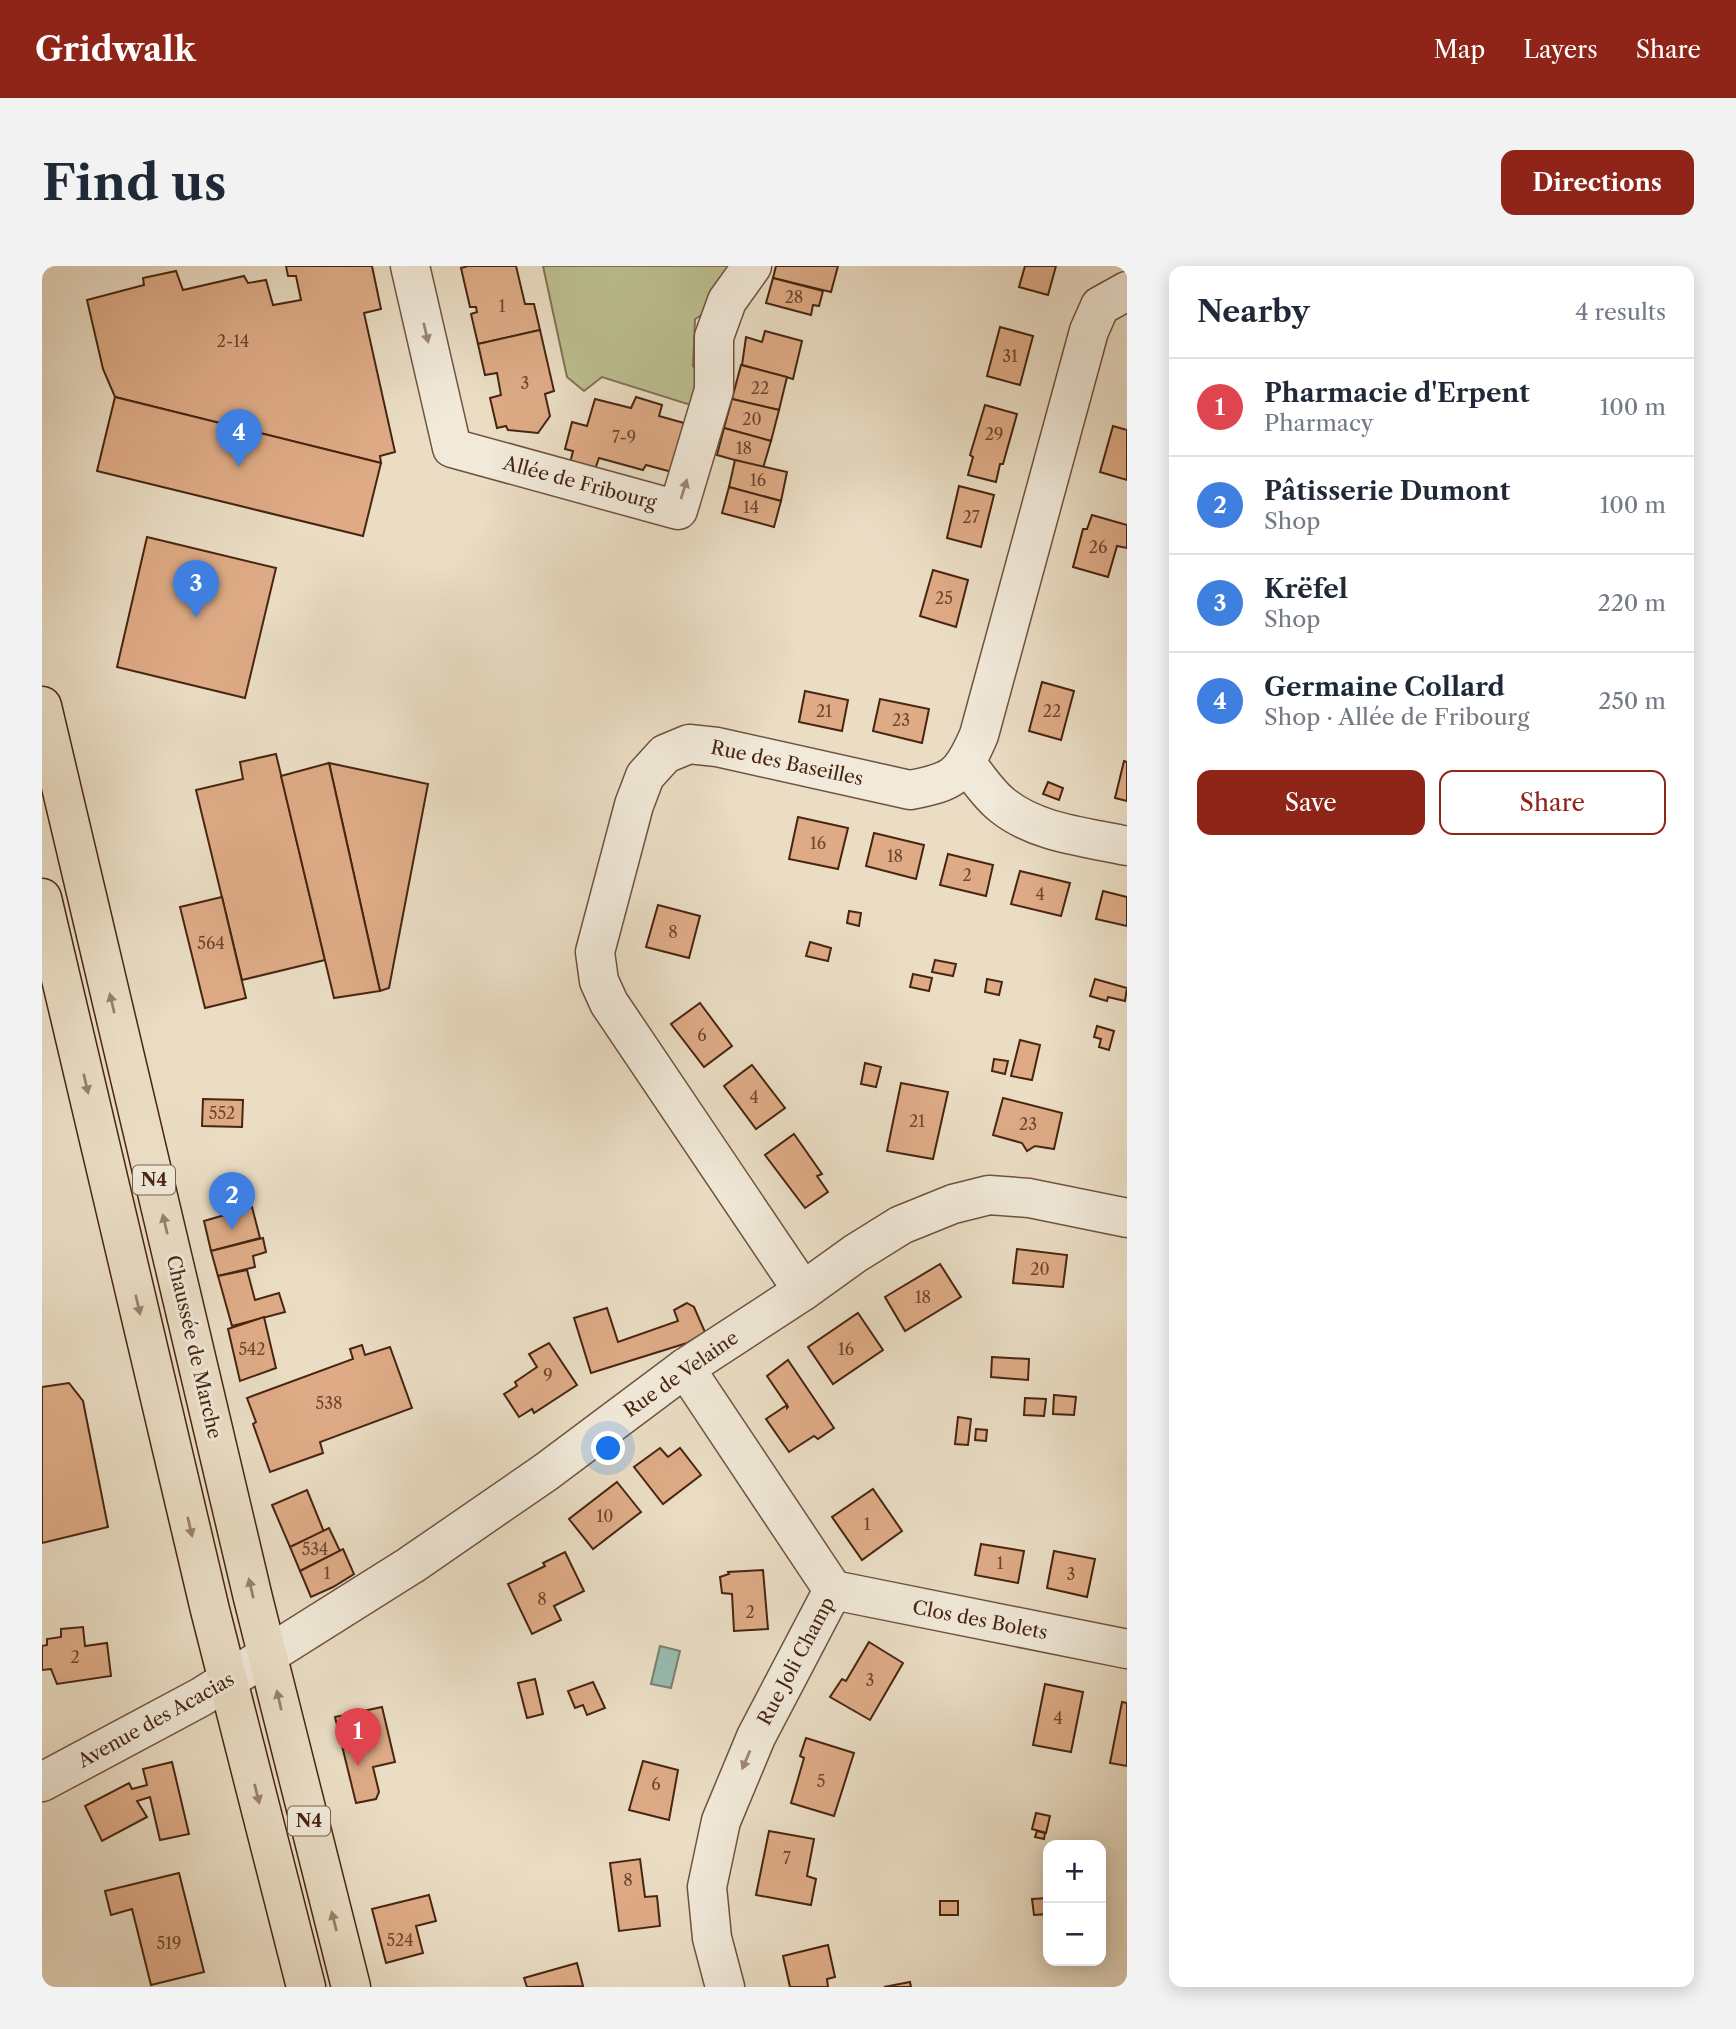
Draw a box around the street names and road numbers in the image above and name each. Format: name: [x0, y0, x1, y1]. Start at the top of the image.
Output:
street label: Allée de Fribourg: [500, 451, 660, 515]
street label: Rue des Baseilles: [709, 736, 865, 790]
road number: N4: [133, 1166, 175, 1195]
street label: Chaussée de Marche: [162, 1253, 226, 1441]
street label: Rue de Velaine: [619, 1326, 743, 1422]
street label: Rue Joli Champ: [753, 1593, 839, 1729]
street label: Clos des Bolets: [911, 1596, 1049, 1644]
street label: Avenue des Acacias: [73, 1667, 238, 1773]
road number: N4: [288, 1806, 330, 1836]

